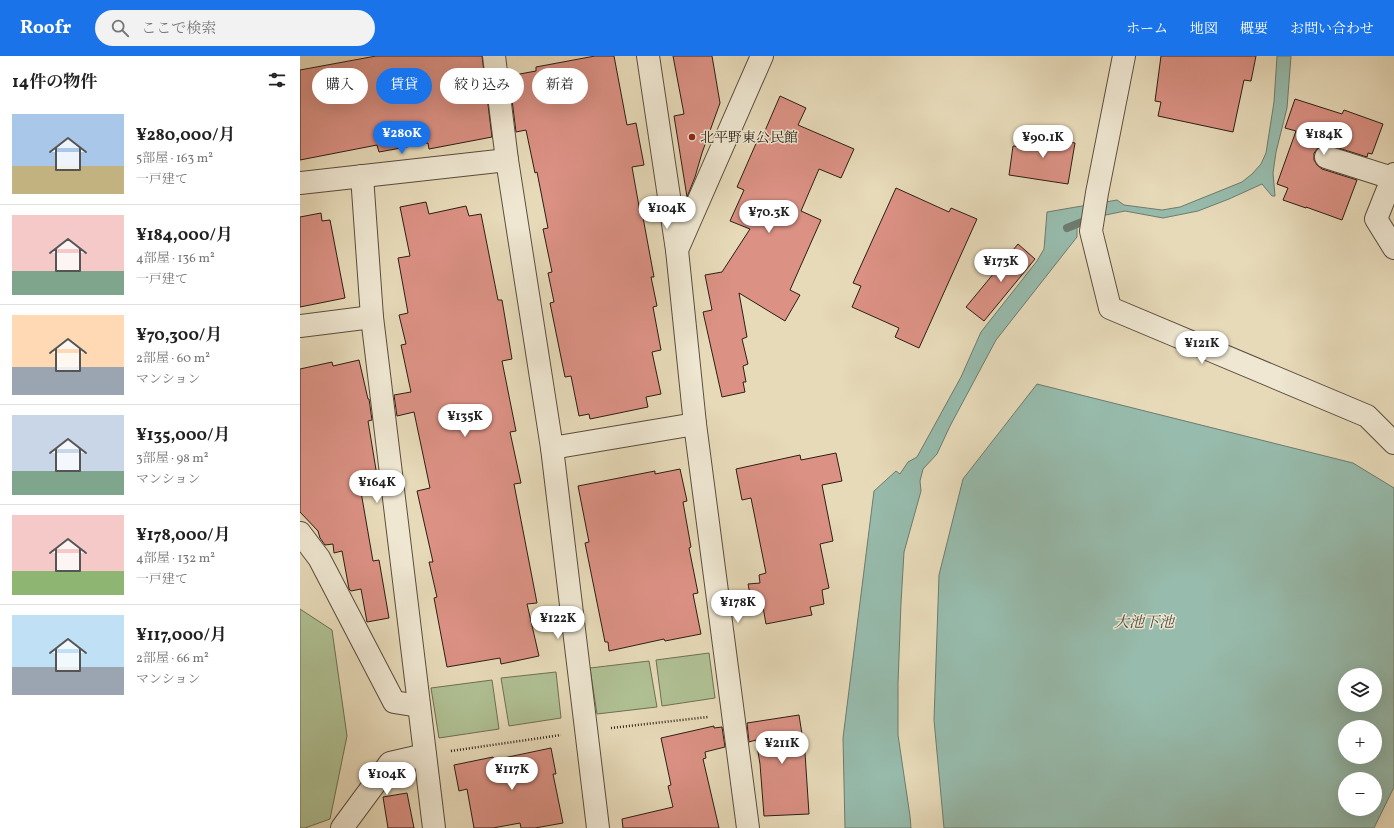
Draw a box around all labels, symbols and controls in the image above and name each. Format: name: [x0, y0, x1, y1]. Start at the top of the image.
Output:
search box: [95, 10, 375, 46]
text: Roofr: [20, 15, 71, 41]
icon: search: [109, 17, 131, 39]
text: ここで検索: [141, 19, 216, 40]
text: ホーム: [1126, 20, 1168, 39]
text: 地図: [1190, 20, 1218, 39]
text: 概要: [1240, 20, 1268, 39]
text: お問い合わせ: [1290, 20, 1374, 39]
chip: 購入: [312, 68, 368, 104]
chip: 賃貸: [376, 68, 432, 104]
chip: 絞り込み: [440, 68, 524, 104]
chip: 新着: [532, 68, 588, 104]
icon: filters: [266, 69, 288, 91]
text: 14件の物件: [12, 71, 97, 94]
pin: ¥280K: [374, 121, 430, 155]
pin: ¥184K: [1296, 122, 1352, 156]
text: ¥280,000/月: [136, 124, 236, 147]
text: ¥280K: [382, 125, 422, 143]
pin: ¥90.1K: [1010, 125, 1076, 159]
text: ¥184K: [1305, 126, 1343, 144]
place label: 北平野東公民館: [700, 129, 798, 148]
text: ¥90.1K: [1022, 129, 1064, 147]
icon: home: [44, 130, 92, 178]
marker: 北平野東公民館: [687, 132, 697, 142]
text: 5部屋 · 163 m²: [136, 150, 213, 168]
text: 一戸建て: [136, 171, 188, 189]
pin: ¥104K: [639, 196, 695, 230]
text: ¥104K: [648, 200, 686, 218]
pin: ¥70.3K: [736, 200, 802, 234]
text: ¥70.3K: [748, 204, 790, 222]
text: ¥184,000/月: [136, 224, 233, 247]
icon: home: [44, 231, 92, 279]
pin: ¥173K: [973, 249, 1029, 283]
text: 4部屋 · 136 m²: [136, 250, 215, 268]
text: ¥173K: [983, 253, 1019, 271]
text: 一戸建て: [136, 271, 188, 289]
text: ¥70,300/月: [136, 324, 222, 347]
icon: home: [44, 331, 92, 379]
pin: ¥121K: [1174, 331, 1230, 365]
text: ¥121K: [1185, 335, 1219, 353]
text: 2部屋 · 60 m²: [136, 350, 210, 368]
text: マンション: [136, 371, 200, 389]
pin: ¥135K: [437, 404, 493, 438]
text: ¥135K: [447, 408, 483, 426]
text: ¥135,000/月: [136, 424, 231, 447]
icon: home: [44, 431, 92, 479]
text: 3部屋 · 98 m²: [136, 450, 209, 468]
pin: ¥164K: [349, 470, 405, 504]
text: マンション: [136, 471, 200, 489]
text: ¥164K: [358, 474, 396, 492]
text: ¥178,000/月: [136, 524, 231, 547]
icon: home: [44, 531, 92, 579]
text: 4部屋 · 132 m²: [136, 550, 215, 568]
text: 一戸建て: [136, 571, 188, 589]
pin: ¥178K: [710, 590, 766, 624]
text: ¥178K: [720, 594, 756, 612]
pin: ¥122K: [530, 606, 586, 640]
text: ¥122K: [540, 610, 576, 628]
water label: 大池下池: [1114, 613, 1176, 634]
text: ¥117,000/月: [136, 624, 227, 647]
icon: home: [44, 631, 92, 679]
text: 2部屋 · 66 m²: [136, 650, 209, 668]
map controls: [1338, 668, 1382, 816]
button: layers: [1338, 668, 1382, 712]
text: マンション: [136, 671, 200, 689]
button: +: [1338, 720, 1382, 764]
pin: ¥211K: [754, 731, 810, 765]
text: ¥211K: [765, 735, 799, 753]
pin: ¥117K: [484, 757, 540, 791]
text: ¥117K: [495, 761, 529, 779]
pin: ¥104K: [359, 762, 415, 796]
text: ¥104K: [368, 766, 406, 784]
button: −: [1338, 772, 1382, 816]

